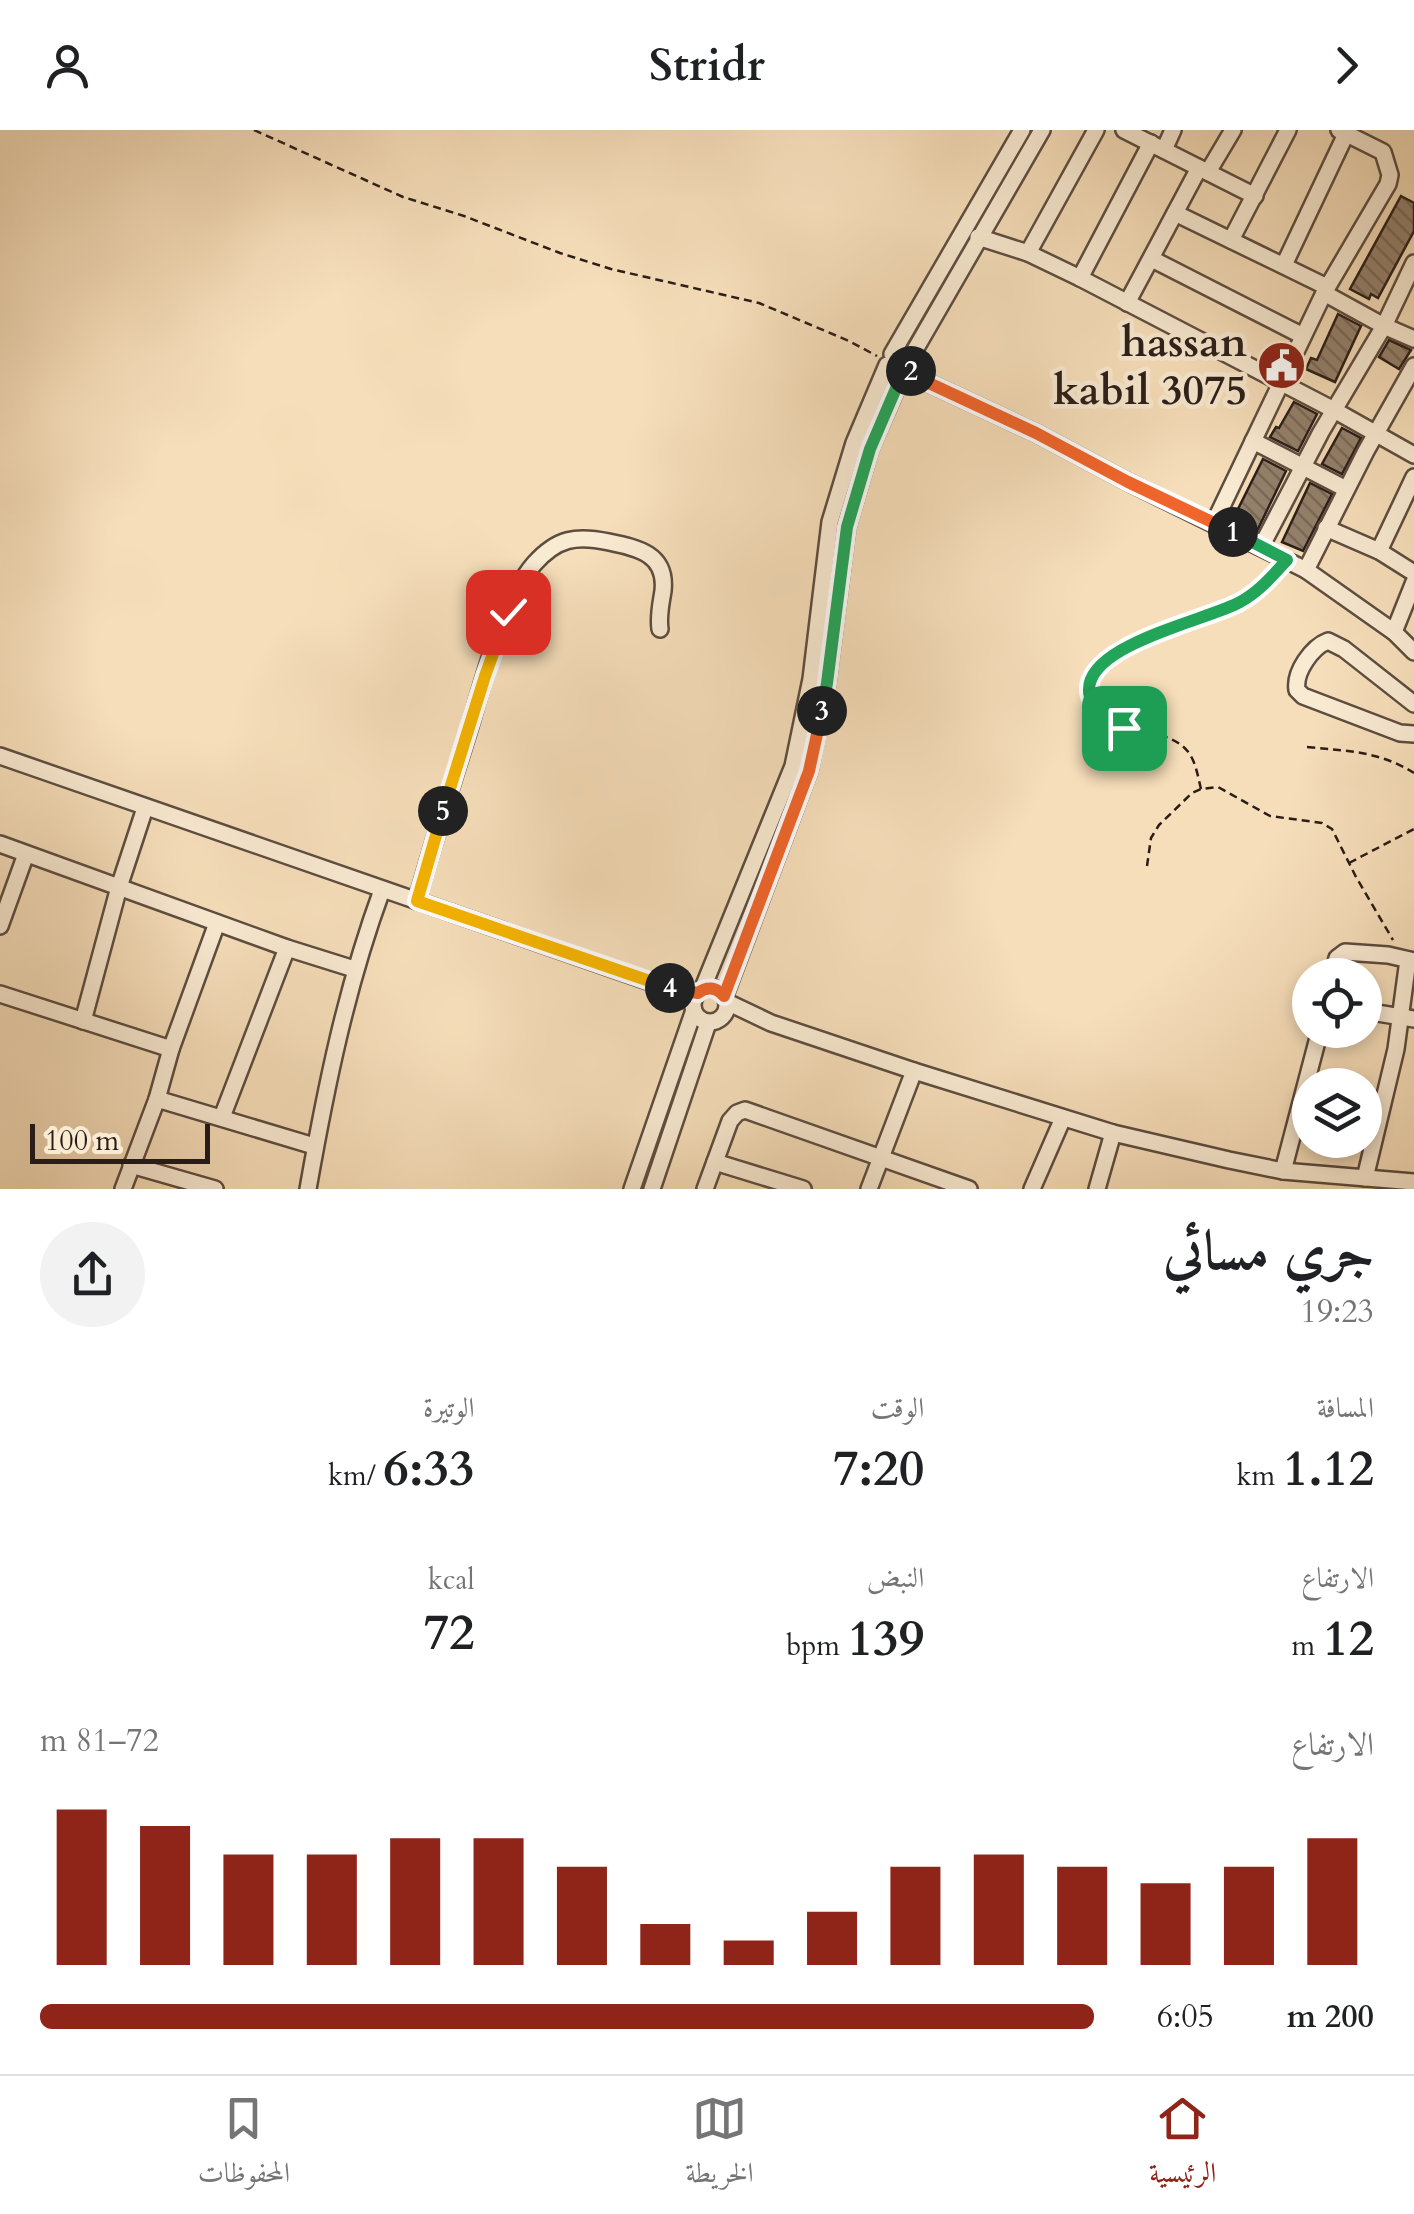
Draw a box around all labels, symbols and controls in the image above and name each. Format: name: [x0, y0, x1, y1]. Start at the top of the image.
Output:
text: Stridr: [649, 35, 765, 96]
icon: person: [40, 38, 95, 93]
icon: forward: [1319, 38, 1374, 93]
place label: hassan kabil 3075: [1053, 314, 1247, 419]
public building icon: hassan kabil 3075: [1256, 339, 1308, 391]
pin: 2: [886, 346, 936, 396]
text: 2: [904, 352, 918, 390]
pin: 1: [1208, 507, 1258, 557]
text: 1: [1226, 513, 1240, 551]
pin: [466, 570, 551, 655]
icon: check: [481, 585, 536, 640]
pin: 3: [797, 686, 847, 736]
pin: [1082, 686, 1167, 771]
text: 3: [815, 692, 829, 730]
icon: arrive: [1097, 701, 1152, 756]
pin: 5: [418, 786, 468, 836]
text: 5: [436, 792, 450, 830]
map controls: [1292, 958, 1382, 1158]
button: locate: [1292, 958, 1382, 1048]
pin: 4: [645, 963, 695, 1013]
text: 4: [663, 969, 677, 1007]
button: layers: [1292, 1068, 1382, 1158]
scale bar: [30, 1119, 210, 1164]
text: 100 m: [45, 1122, 119, 1160]
text: جري مسائي: [1163, 1215, 1374, 1289]
button: share: [40, 1222, 145, 1327]
text: 19:23: [1300, 1290, 1374, 1334]
text: الوتيرة: [423, 1389, 475, 1427]
text: الوقت: [871, 1389, 924, 1427]
text: المسافة: [1317, 1389, 1374, 1427]
text: 6:33: [383, 1435, 475, 1503]
text: 7:20: [833, 1435, 924, 1503]
text: 1.12: [1283, 1435, 1374, 1503]
text: /km: [328, 1457, 383, 1495]
text: km: [1236, 1457, 1283, 1495]
text: النبض: [867, 1559, 924, 1597]
text: الارتفاع: [1301, 1559, 1374, 1597]
text: kcal: [428, 1561, 475, 1599]
text: 72: [423, 1599, 475, 1667]
text: 139: [848, 1605, 924, 1673]
text: 12: [1323, 1605, 1374, 1673]
text: bpm: [786, 1627, 848, 1665]
text: m: [1292, 1627, 1323, 1665]
text: 72–81 m: [40, 1719, 159, 1763]
text: الارتفاع: [1291, 1723, 1374, 1767]
text: 6:05: [1157, 1995, 1214, 2039]
text: 200 m: [1287, 1995, 1374, 2039]
tab: المحفوظات: [198, 2091, 290, 2200]
tab: الخريطة: [685, 2091, 754, 2200]
tab: الرئيسية: [1149, 2091, 1216, 2200]

